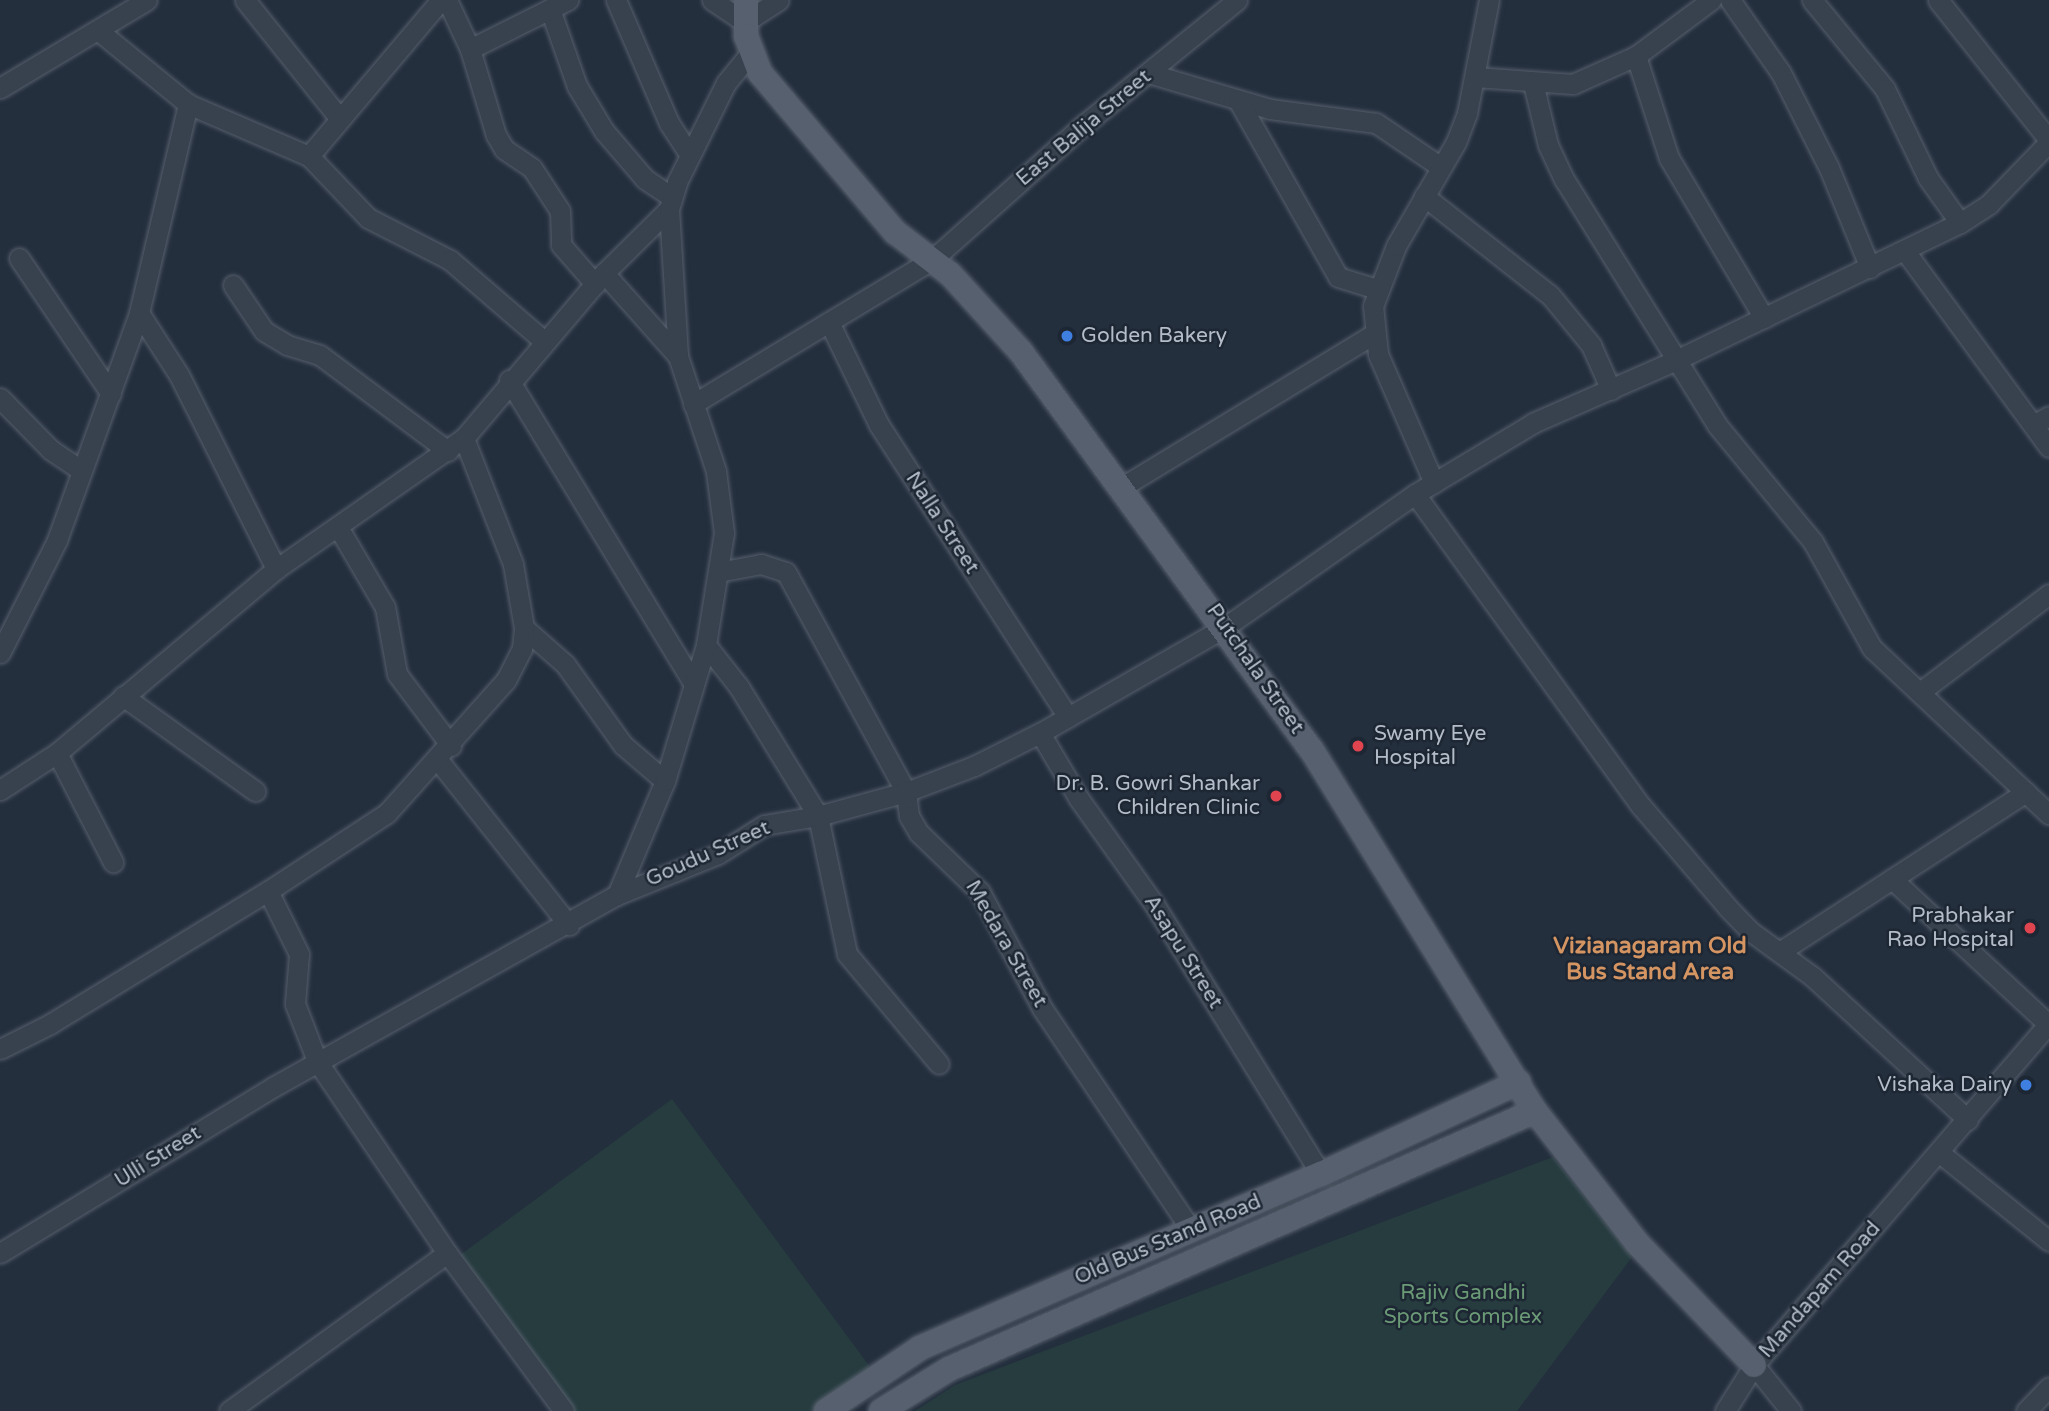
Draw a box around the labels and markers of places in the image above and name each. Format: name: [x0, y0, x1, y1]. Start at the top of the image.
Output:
place label: Golden Bakery: [1081, 323, 1227, 349]
marker: Golden Bakery: [1059, 328, 1075, 344]
place label: Swamy Eye Hospital: [1374, 721, 1486, 771]
marker: Swamy Eye Hospital: [1348, 736, 1368, 756]
place label: Dr. B. Gowri Shankar Children Clinic: [1056, 771, 1260, 821]
marker: Dr. B. Gowri Shankar Children Clinic: [1266, 786, 1286, 806]
place label: Prabhakar Rao Hospital: [1887, 903, 2014, 953]
marker: Prabhakar Rao Hospital: [2020, 918, 2040, 938]
place label: Vishaka Dairy: [1877, 1072, 2012, 1098]
marker: Vishaka Dairy: [2018, 1077, 2034, 1093]

